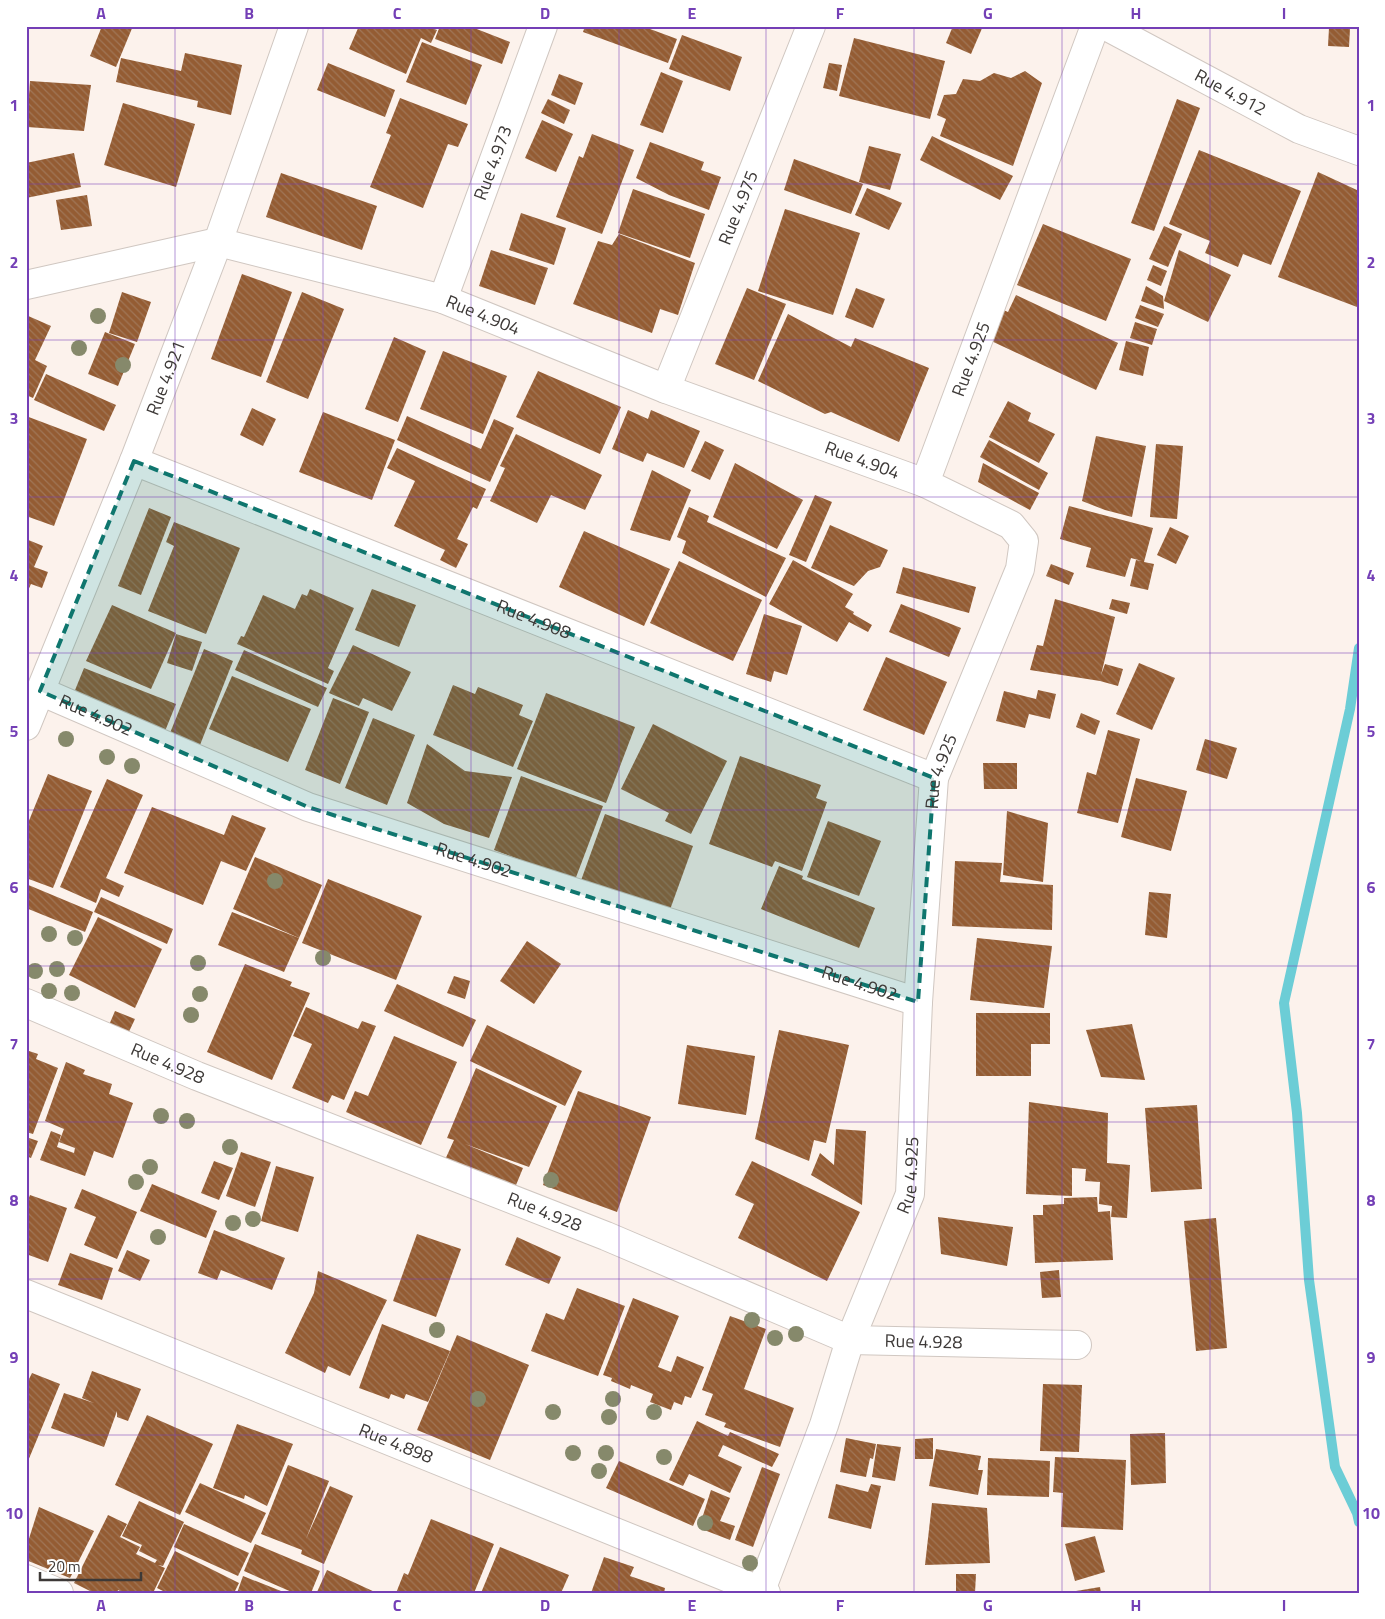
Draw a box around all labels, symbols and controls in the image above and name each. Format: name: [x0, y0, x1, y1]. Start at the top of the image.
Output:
text: A: [96, 1, 106, 25]
text: B: [244, 1, 254, 25]
text: C: [393, 1, 402, 25]
text: D: [540, 1, 550, 25]
text: E: [688, 1, 697, 25]
text: F: [836, 1, 845, 25]
text: G: [983, 1, 993, 25]
text: H: [1131, 1, 1141, 25]
text: I: [1282, 1, 1286, 25]
street label: Rue 4.912: [1190, 62, 1271, 122]
text: 1: [10, 93, 18, 117]
text: 1: [1367, 93, 1375, 117]
street label: Rue 4.973: [466, 121, 518, 204]
street label: Rue 4.975: [711, 167, 765, 249]
text: 2: [10, 250, 18, 274]
text: 2: [1367, 250, 1375, 274]
street label: Rue 4.904: [442, 288, 524, 342]
street label: Rue 4.925: [944, 318, 997, 400]
street label: Rue 4.921: [139, 337, 192, 419]
text: 3: [10, 406, 18, 430]
text: 3: [1367, 406, 1375, 430]
street label: Rue 4.904: [821, 434, 904, 486]
text: 4: [10, 563, 19, 587]
text: 4: [1367, 563, 1376, 587]
street label: Rue 4.908: [493, 592, 575, 646]
street label: Rue 4.902: [55, 687, 137, 743]
text: 5: [10, 719, 19, 743]
text: 5: [1367, 719, 1376, 743]
street label: Rue 4.925: [918, 729, 964, 810]
street label: Rue 4.902: [433, 835, 515, 884]
text: 6: [10, 875, 19, 899]
text: 6: [1367, 875, 1376, 899]
street label: Rue 4.902: [818, 958, 901, 1008]
text: 7: [10, 1032, 18, 1056]
text: 7: [1367, 1032, 1375, 1056]
street label: Rue 4.928: [127, 1035, 209, 1091]
street label: Rue 4.925: [889, 1136, 925, 1218]
street label: Rue 4.928: [503, 1185, 586, 1238]
text: 8: [10, 1188, 19, 1212]
text: 8: [1367, 1188, 1376, 1212]
street label: Rue 4.928: [884, 1327, 963, 1355]
text: 9: [10, 1345, 19, 1369]
text: 9: [1367, 1345, 1376, 1369]
street label: Rue 4.898: [355, 1416, 437, 1470]
text: 10: [5, 1501, 23, 1525]
text: 10: [1362, 1501, 1380, 1525]
scale bar: [40, 1549, 141, 1581]
text: 20 m: [48, 1555, 81, 1578]
text: A: [96, 1593, 106, 1617]
text: B: [244, 1593, 254, 1617]
text: C: [393, 1593, 402, 1617]
text: D: [540, 1593, 550, 1617]
text: E: [688, 1593, 697, 1617]
text: F: [836, 1593, 845, 1617]
text: G: [983, 1593, 993, 1617]
text: H: [1131, 1593, 1141, 1617]
text: I: [1282, 1593, 1286, 1617]

